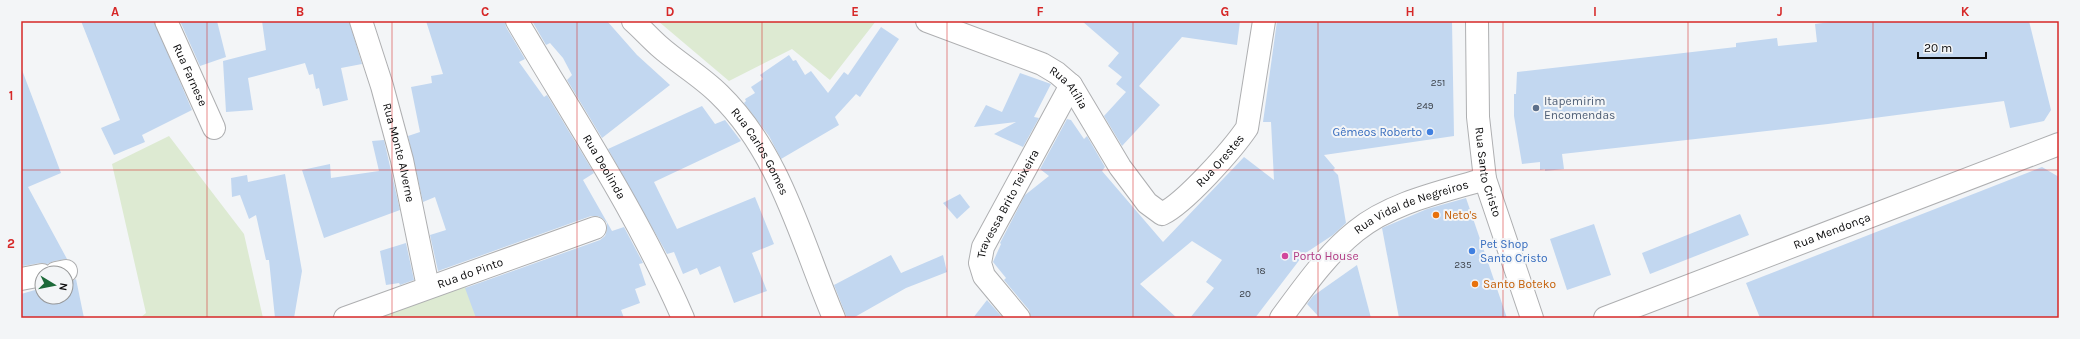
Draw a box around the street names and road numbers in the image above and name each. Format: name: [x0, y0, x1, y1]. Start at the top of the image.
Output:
street label: Rua Farnese: [170, 41, 210, 108]
street label: Rua Atília: [1047, 63, 1091, 111]
street label: Rua Monte Alverne: [380, 101, 417, 204]
street label: Rua Carlos Gomes: [728, 105, 791, 197]
street label: Rua Santo Cristo: [1472, 126, 1504, 219]
street label: Rua Orestes: [1193, 131, 1247, 190]
street label: Rua Deolinda: [580, 132, 629, 202]
street label: Travessa Brito Teixeira: [974, 147, 1042, 259]
street label: Rua Vidal de Negreiros: [1351, 177, 1470, 237]
street label: Rua Mendonça: [1791, 210, 1872, 252]
street label: Rua do Pinto: [435, 255, 505, 291]

